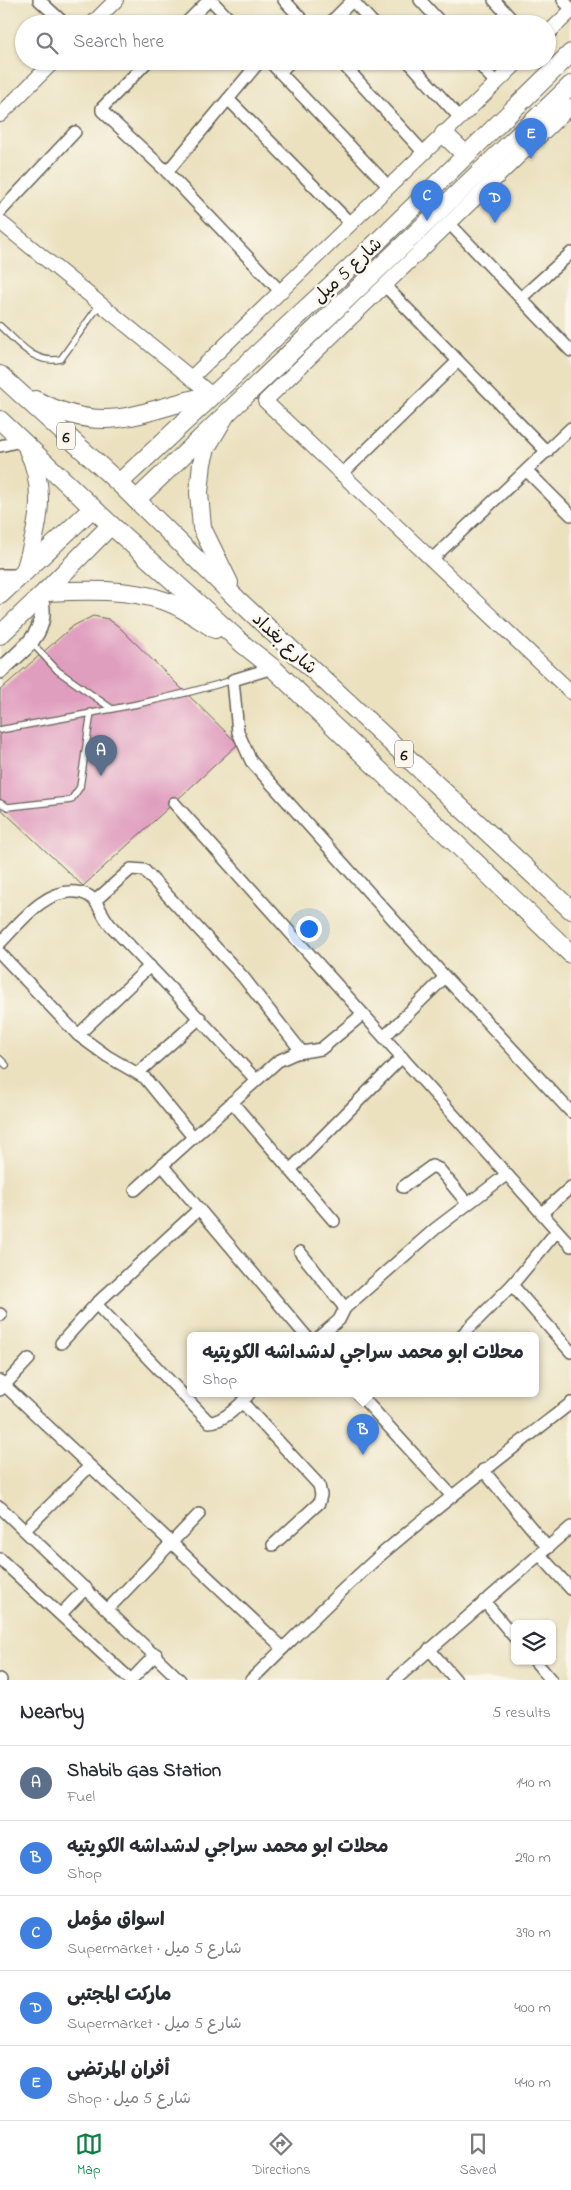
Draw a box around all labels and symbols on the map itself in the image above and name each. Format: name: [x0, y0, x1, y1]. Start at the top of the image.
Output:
pin: E: [515, 118, 547, 159]
pin: C: [411, 180, 443, 221]
pin: D: [479, 182, 511, 223]
street label: شارع 5 ميل: [308, 232, 389, 311]
road number: 6: [57, 422, 75, 450]
street label: شارع بغداد: [245, 608, 322, 681]
pin: A: [85, 735, 117, 776]
road number: 6: [395, 741, 413, 768]
your location: [296, 916, 322, 942]
pin: B: [347, 1414, 379, 1455]

